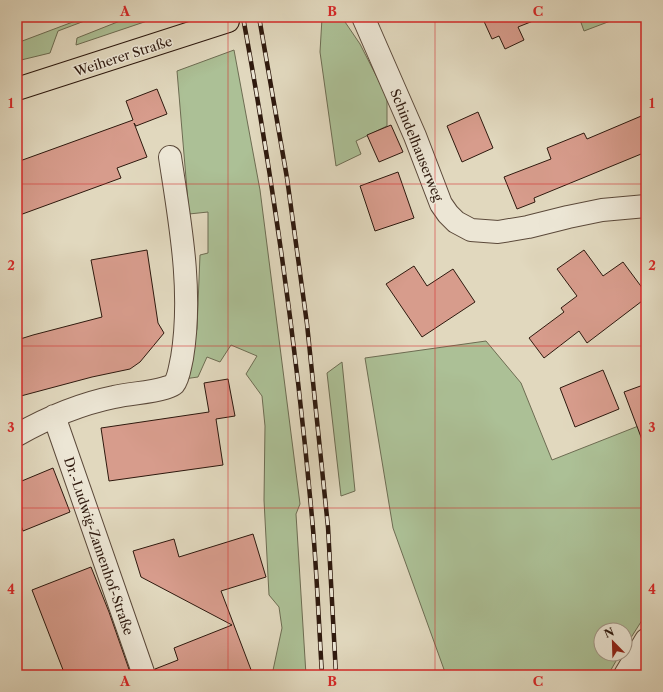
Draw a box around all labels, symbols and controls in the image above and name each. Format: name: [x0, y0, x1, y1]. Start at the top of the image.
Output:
text: A: [119, 3, 131, 19]
text: B: [327, 3, 337, 19]
text: C: [533, 3, 543, 19]
street label: Weiherer Straße: [71, 33, 174, 80]
street label: Schindelhauserweg: [387, 86, 447, 204]
text: 1: [8, 95, 14, 111]
text: 1: [649, 95, 655, 111]
text: 2: [7, 257, 15, 273]
text: 2: [648, 257, 656, 273]
text: 3: [7, 419, 15, 435]
text: 3: [648, 419, 656, 435]
street label: Dr.-Ludwig-Zamenhof-Straße: [61, 455, 137, 637]
text: 4: [7, 581, 15, 597]
text: 4: [648, 581, 656, 597]
north arrow: [593, 622, 633, 662]
text: N: [602, 624, 617, 641]
text: A: [119, 673, 131, 689]
text: B: [327, 673, 337, 689]
text: C: [533, 673, 543, 689]

